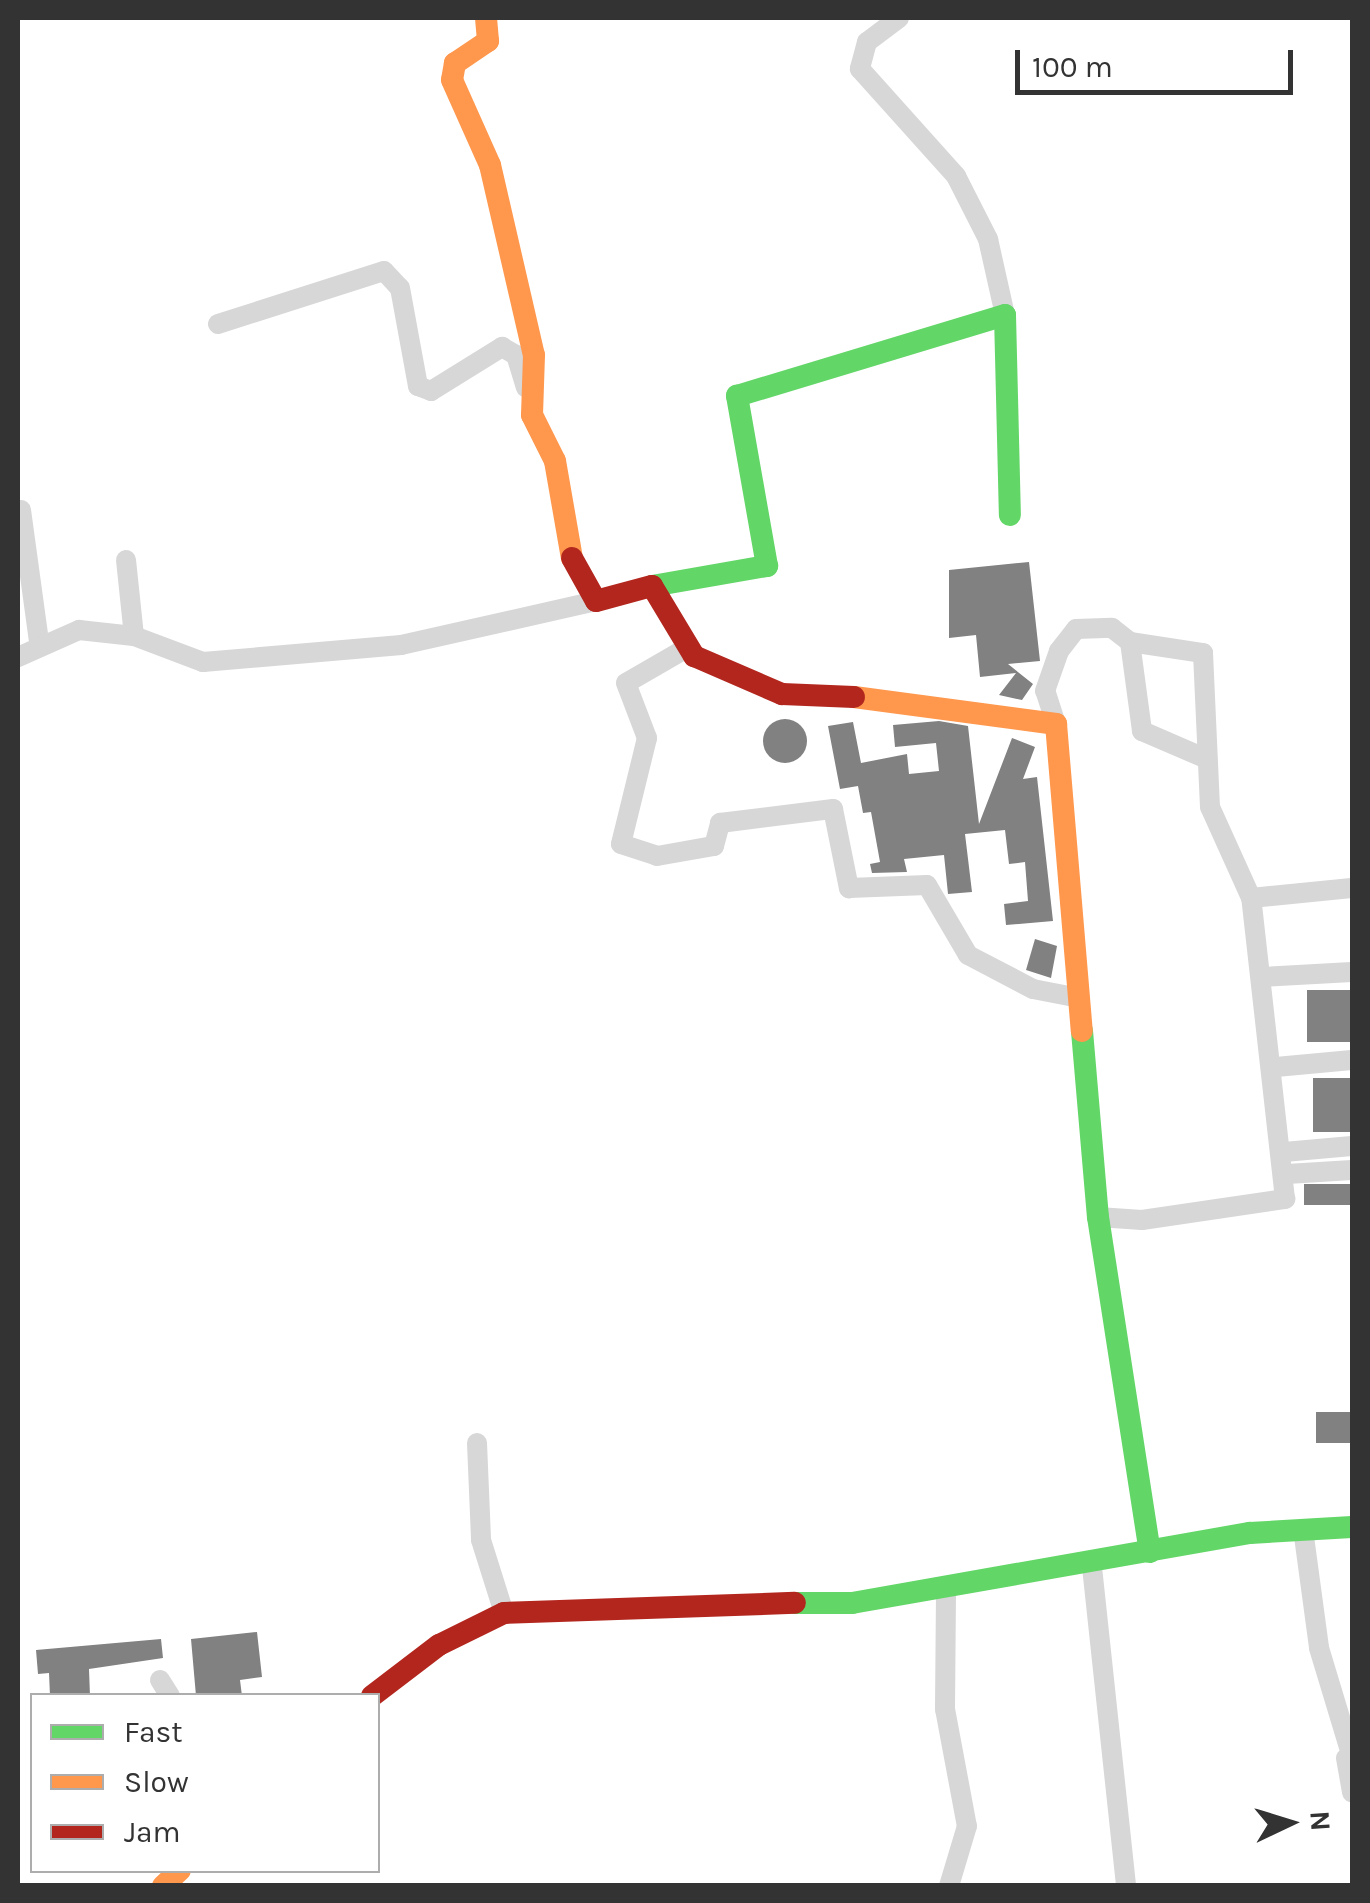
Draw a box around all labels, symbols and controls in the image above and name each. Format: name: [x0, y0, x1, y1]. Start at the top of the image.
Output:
scale bar: [1020, 30, 1298, 92]
text: 100 m: [1032, 49, 1113, 85]
legend: [30, 1693, 380, 1873]
text: Fast: [124, 1714, 183, 1750]
text: Slow: [124, 1764, 189, 1800]
north arrow: [1240, 1773, 1340, 1873]
text: N: [1303, 1810, 1338, 1832]
text: Jam: [124, 1814, 181, 1850]

